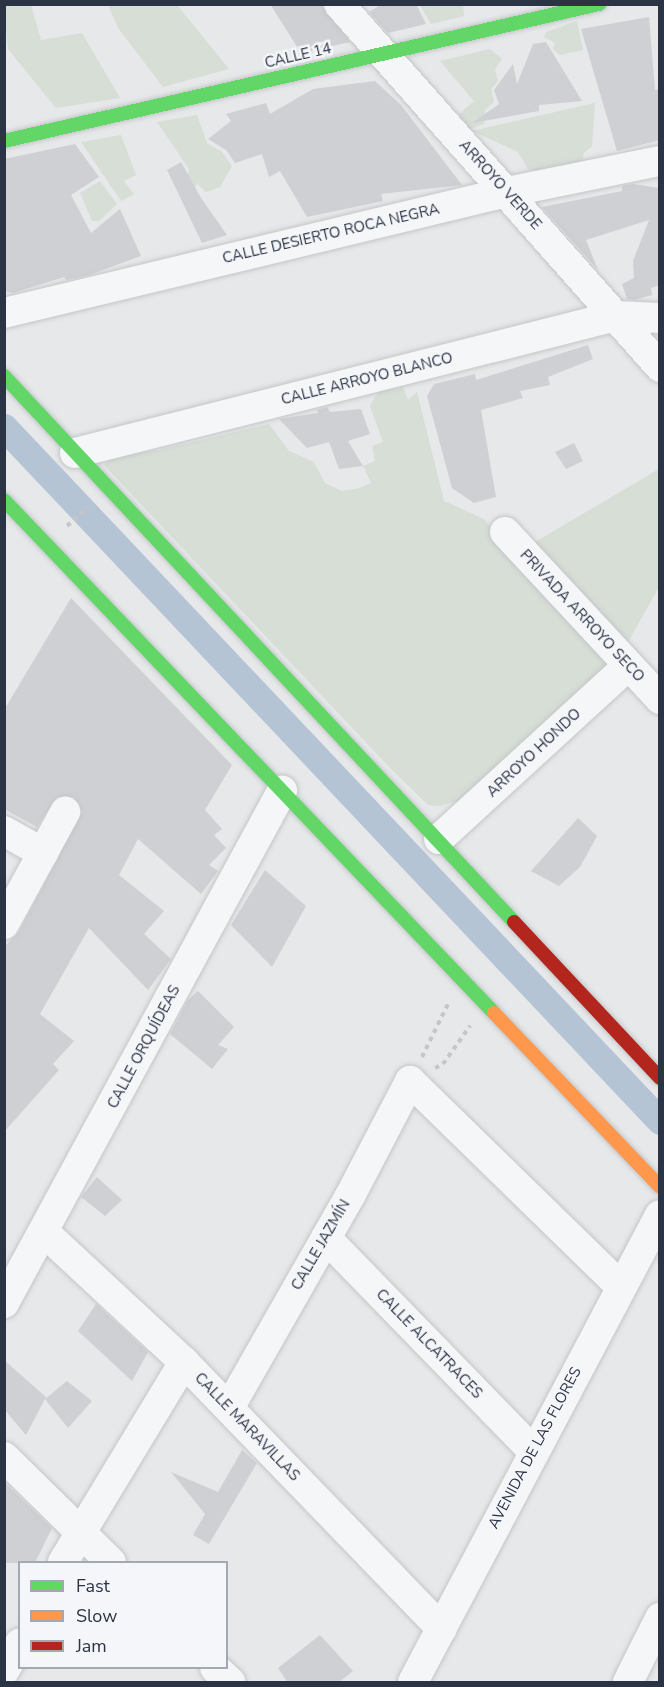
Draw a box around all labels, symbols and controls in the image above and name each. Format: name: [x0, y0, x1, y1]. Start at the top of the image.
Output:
street label: CALLE 14: [263, 40, 333, 72]
street label: ARROYO VERDE: [455, 136, 545, 234]
street label: CALLE DESIERTO ROCA NEGRA: [221, 200, 441, 268]
street label: CALLE ARROYO BLANCO: [279, 349, 455, 409]
street label: PRIVADA ARROYO SECO: [516, 546, 648, 686]
street label: ARROYO HONDO: [483, 705, 585, 801]
street label: CALLE ORQUÍDEAS: [104, 982, 184, 1112]
street label: CALLE JAZMÍN: [288, 1196, 354, 1294]
street label: CALLE ALCATRACES: [372, 1285, 486, 1403]
street label: AVENIDA DE LAS FLORES: [485, 1364, 585, 1532]
street label: CALLE MARAVILLAS: [191, 1369, 303, 1485]
legend: [18, 1561, 228, 1669]
text: Fast: [76, 1574, 110, 1598]
text: Slow: [76, 1604, 117, 1628]
text: Jam: [76, 1634, 107, 1658]

